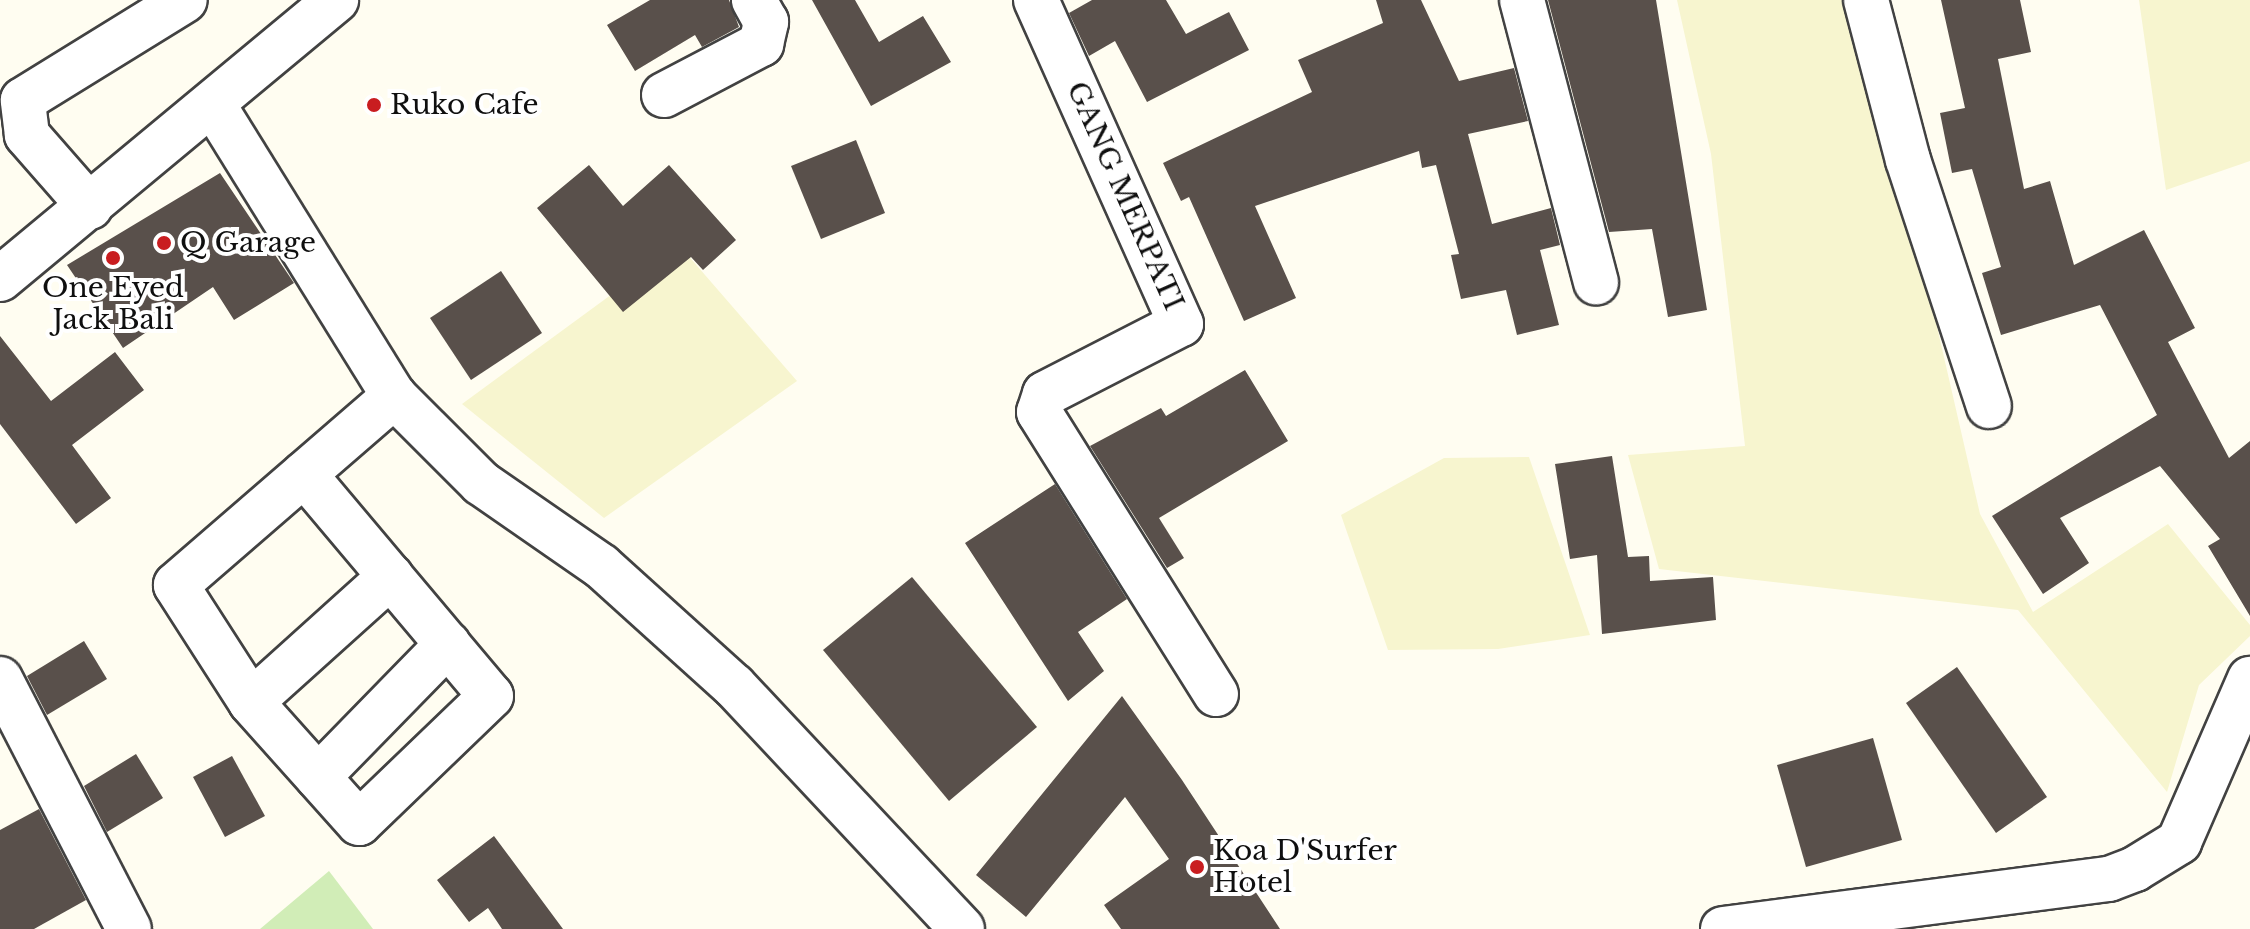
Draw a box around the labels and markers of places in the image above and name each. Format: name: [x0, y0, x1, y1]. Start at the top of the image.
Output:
place label: Ruko Cafe: [390, 88, 539, 122]
marker: Ruko Cafe: [365, 96, 383, 114]
place label: Q Garage: [180, 226, 316, 260]
marker: Q Garage: [155, 234, 173, 252]
marker: One Eyed Jack Bali: [104, 249, 122, 267]
place label: One Eyed Jack Bali: [42, 271, 184, 337]
place label: Koa D'Surfer Hotel: [1213, 834, 1397, 900]
marker: Koa D'Surfer Hotel: [1188, 858, 1206, 876]

